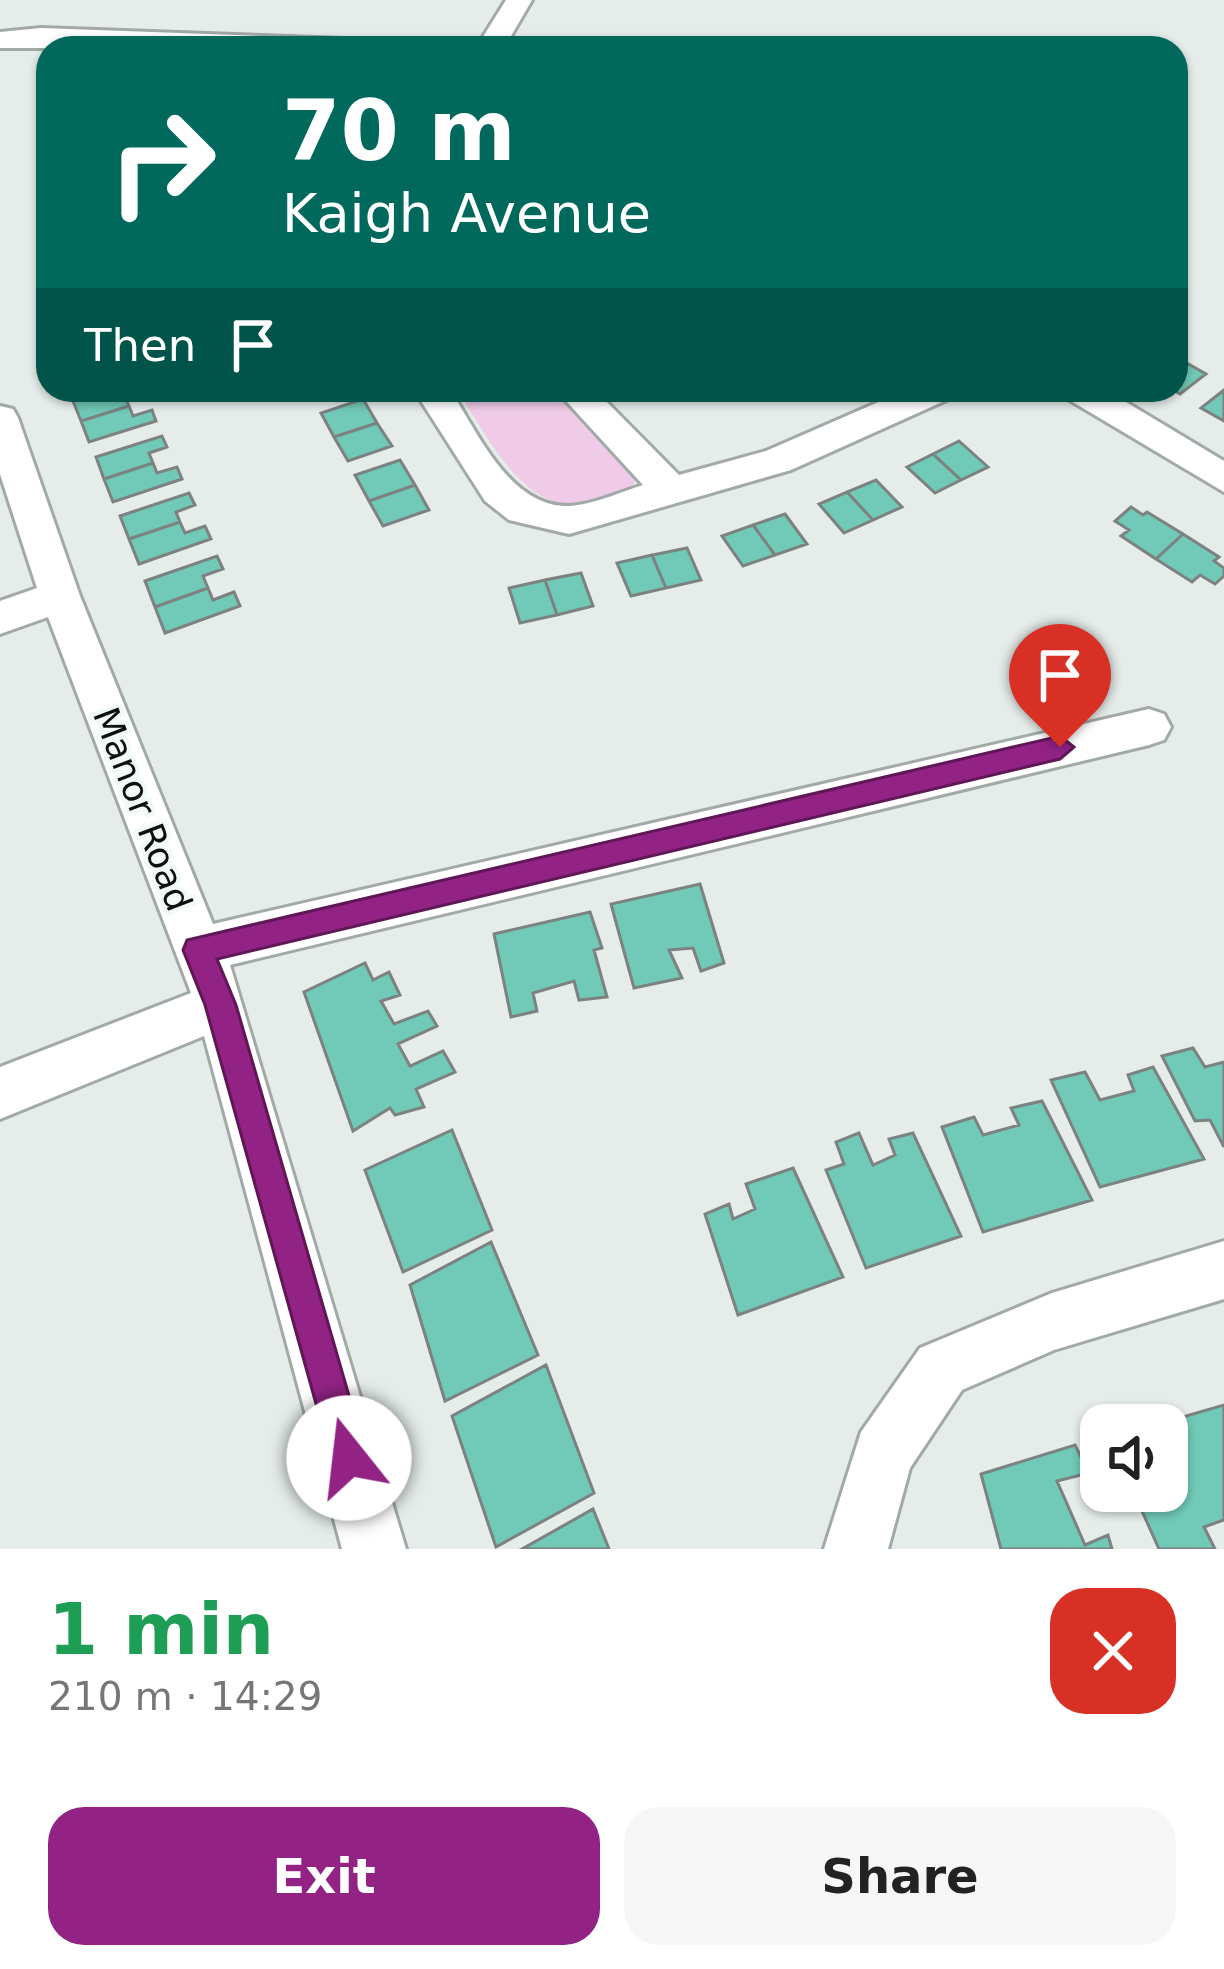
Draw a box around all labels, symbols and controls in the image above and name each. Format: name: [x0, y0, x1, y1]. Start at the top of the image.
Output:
text: 70 m: [282, 82, 516, 180]
icon: right: [84, 84, 240, 240]
text: Kaigh Avenue: [282, 182, 651, 245]
icon: arrive: [220, 312, 286, 378]
text: Then: [84, 319, 196, 372]
pin: [1009, 624, 1111, 747]
icon: arrive: [1027, 642, 1093, 708]
street label: Manor Road: [85, 702, 200, 917]
position arrow: [286, 1395, 412, 1521]
map controls: [1080, 1404, 1188, 1512]
button: sound: [1080, 1404, 1188, 1512]
text: 1 min: [48, 1587, 274, 1671]
button: close: [1050, 1588, 1176, 1714]
text: 210 m · 14:29: [48, 1674, 322, 1719]
button: Exit: [48, 1807, 600, 1945]
button: Share: [624, 1807, 1176, 1945]

